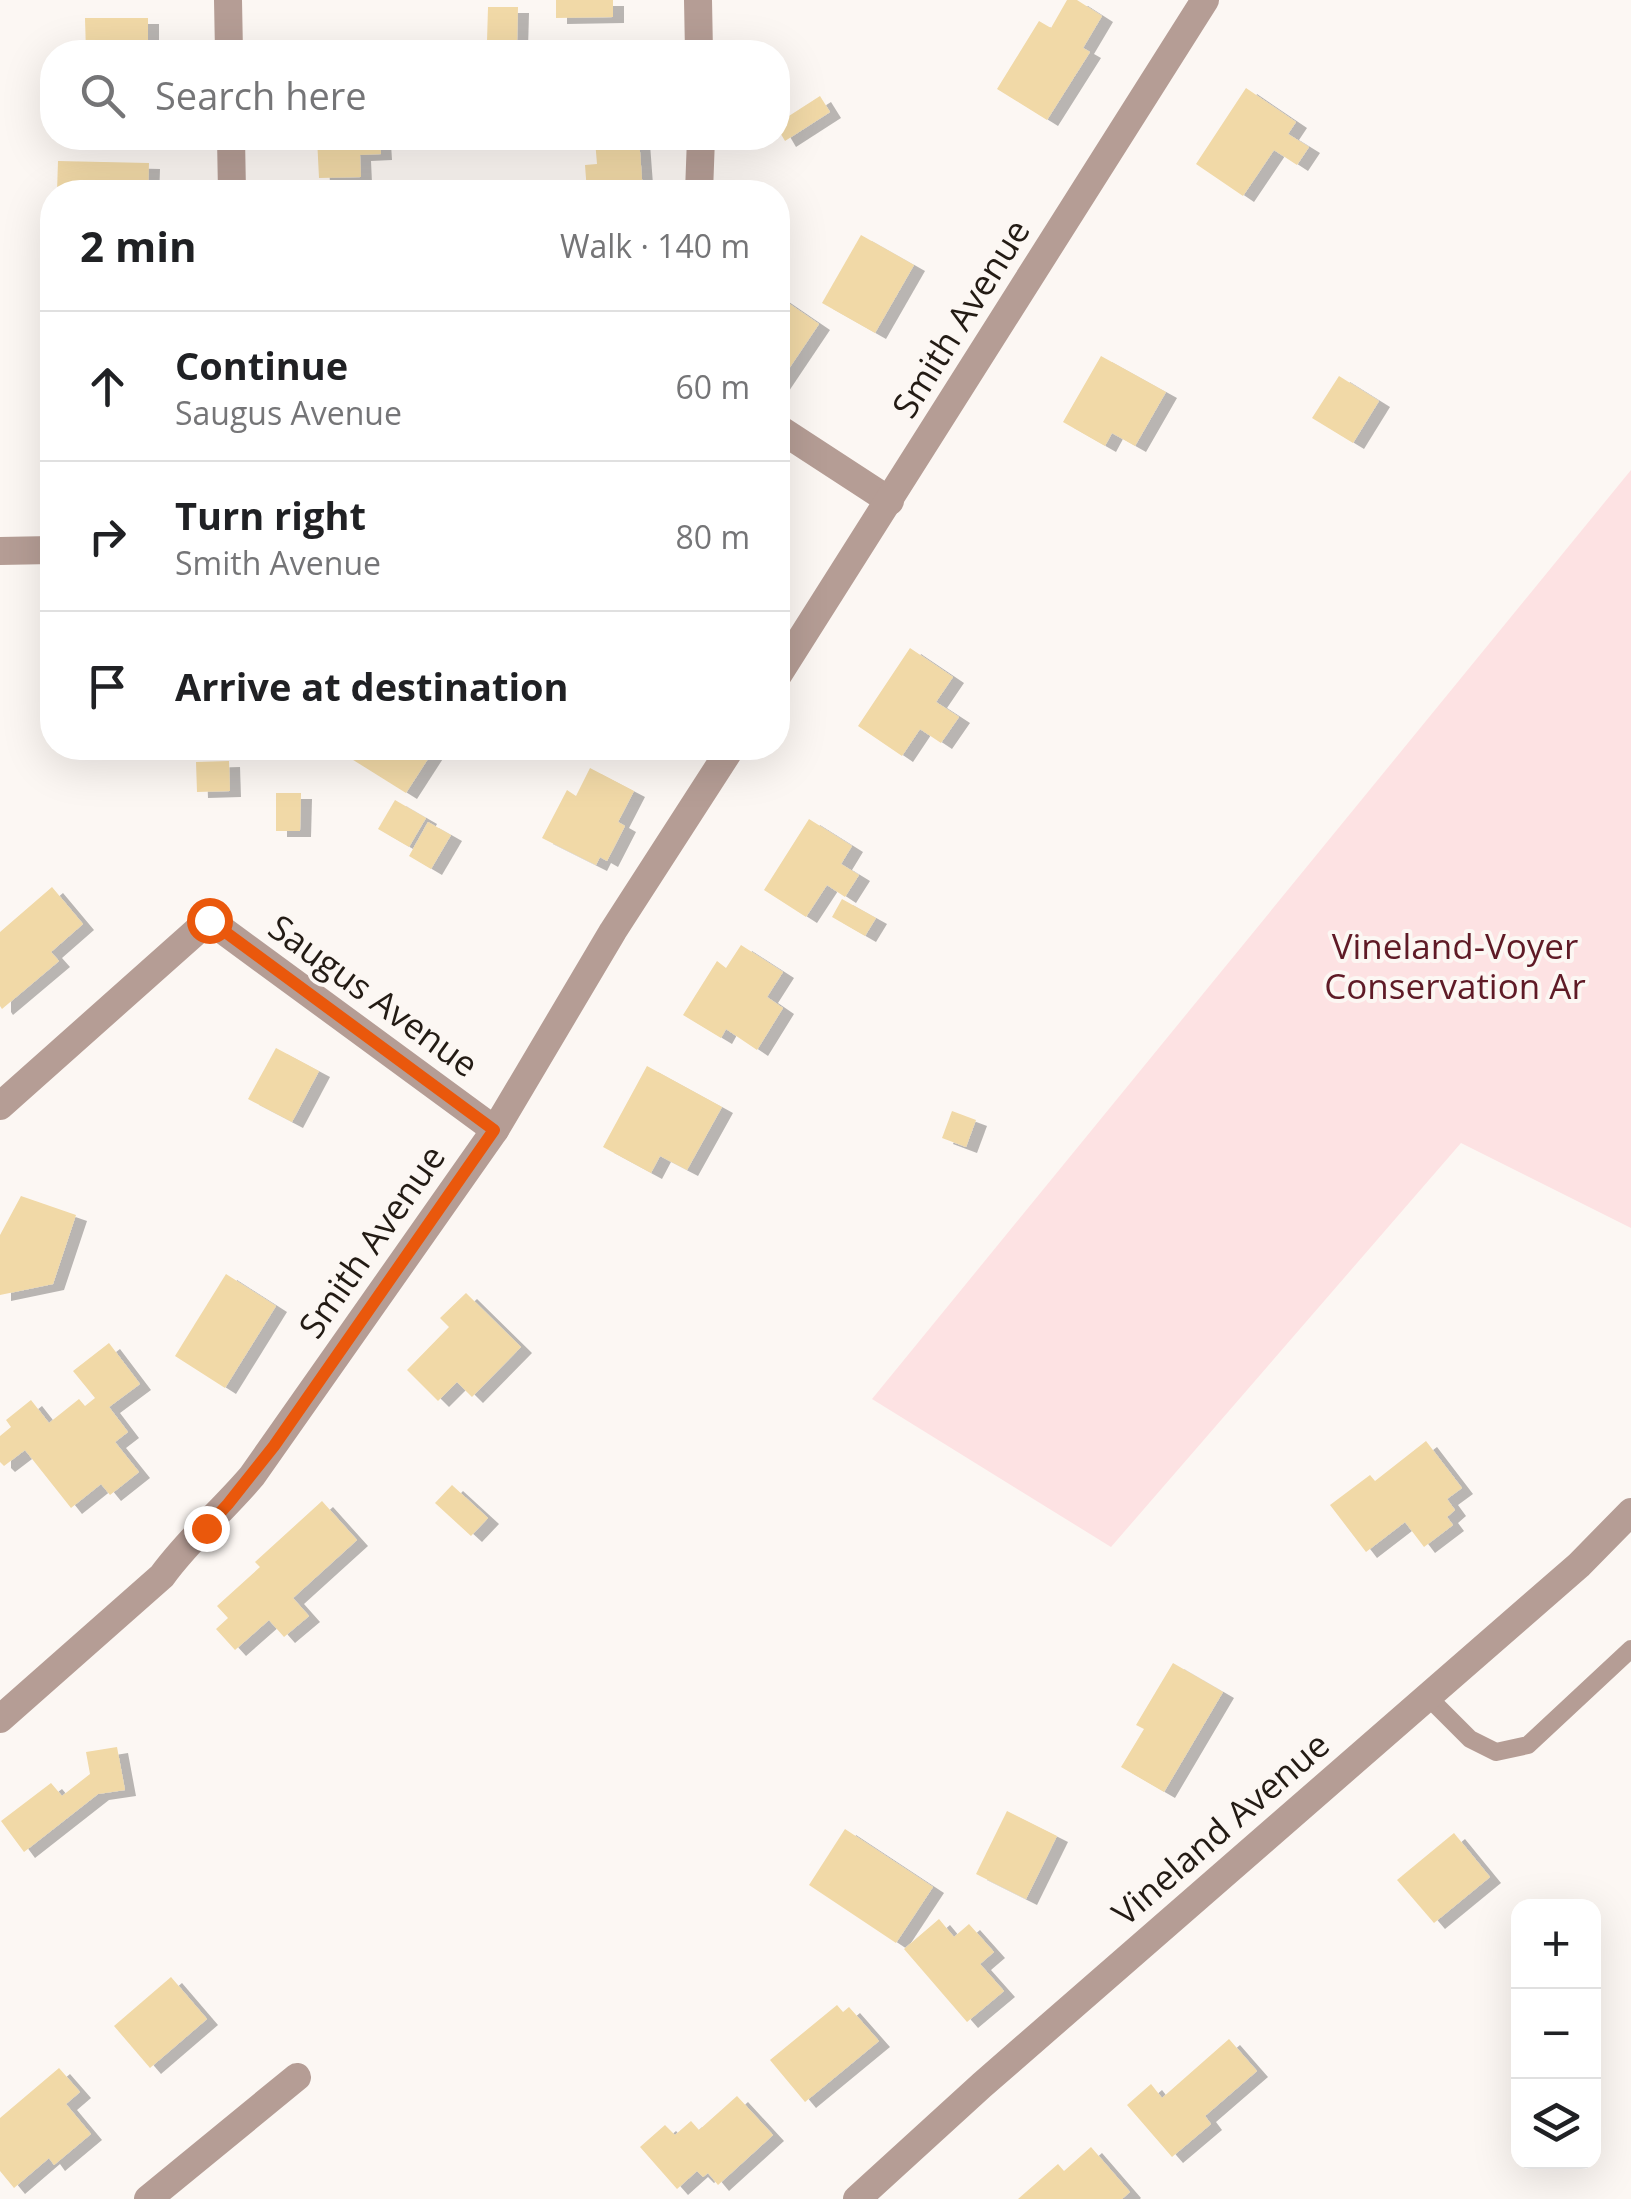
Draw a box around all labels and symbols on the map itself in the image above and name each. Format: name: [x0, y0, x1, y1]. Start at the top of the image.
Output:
street label: Smith Avenue: [880, 210, 1040, 426]
route start: [187, 898, 233, 944]
street label: Saugus Avenue: [260, 903, 488, 1087]
park label: Vineland-Voyer Conservation Ar: [1324, 922, 1586, 1009]
street label: Smith Avenue: [287, 1135, 455, 1347]
route end: [184, 1506, 230, 1552]
street label: Vineland Avenue: [1102, 1721, 1338, 1935]

